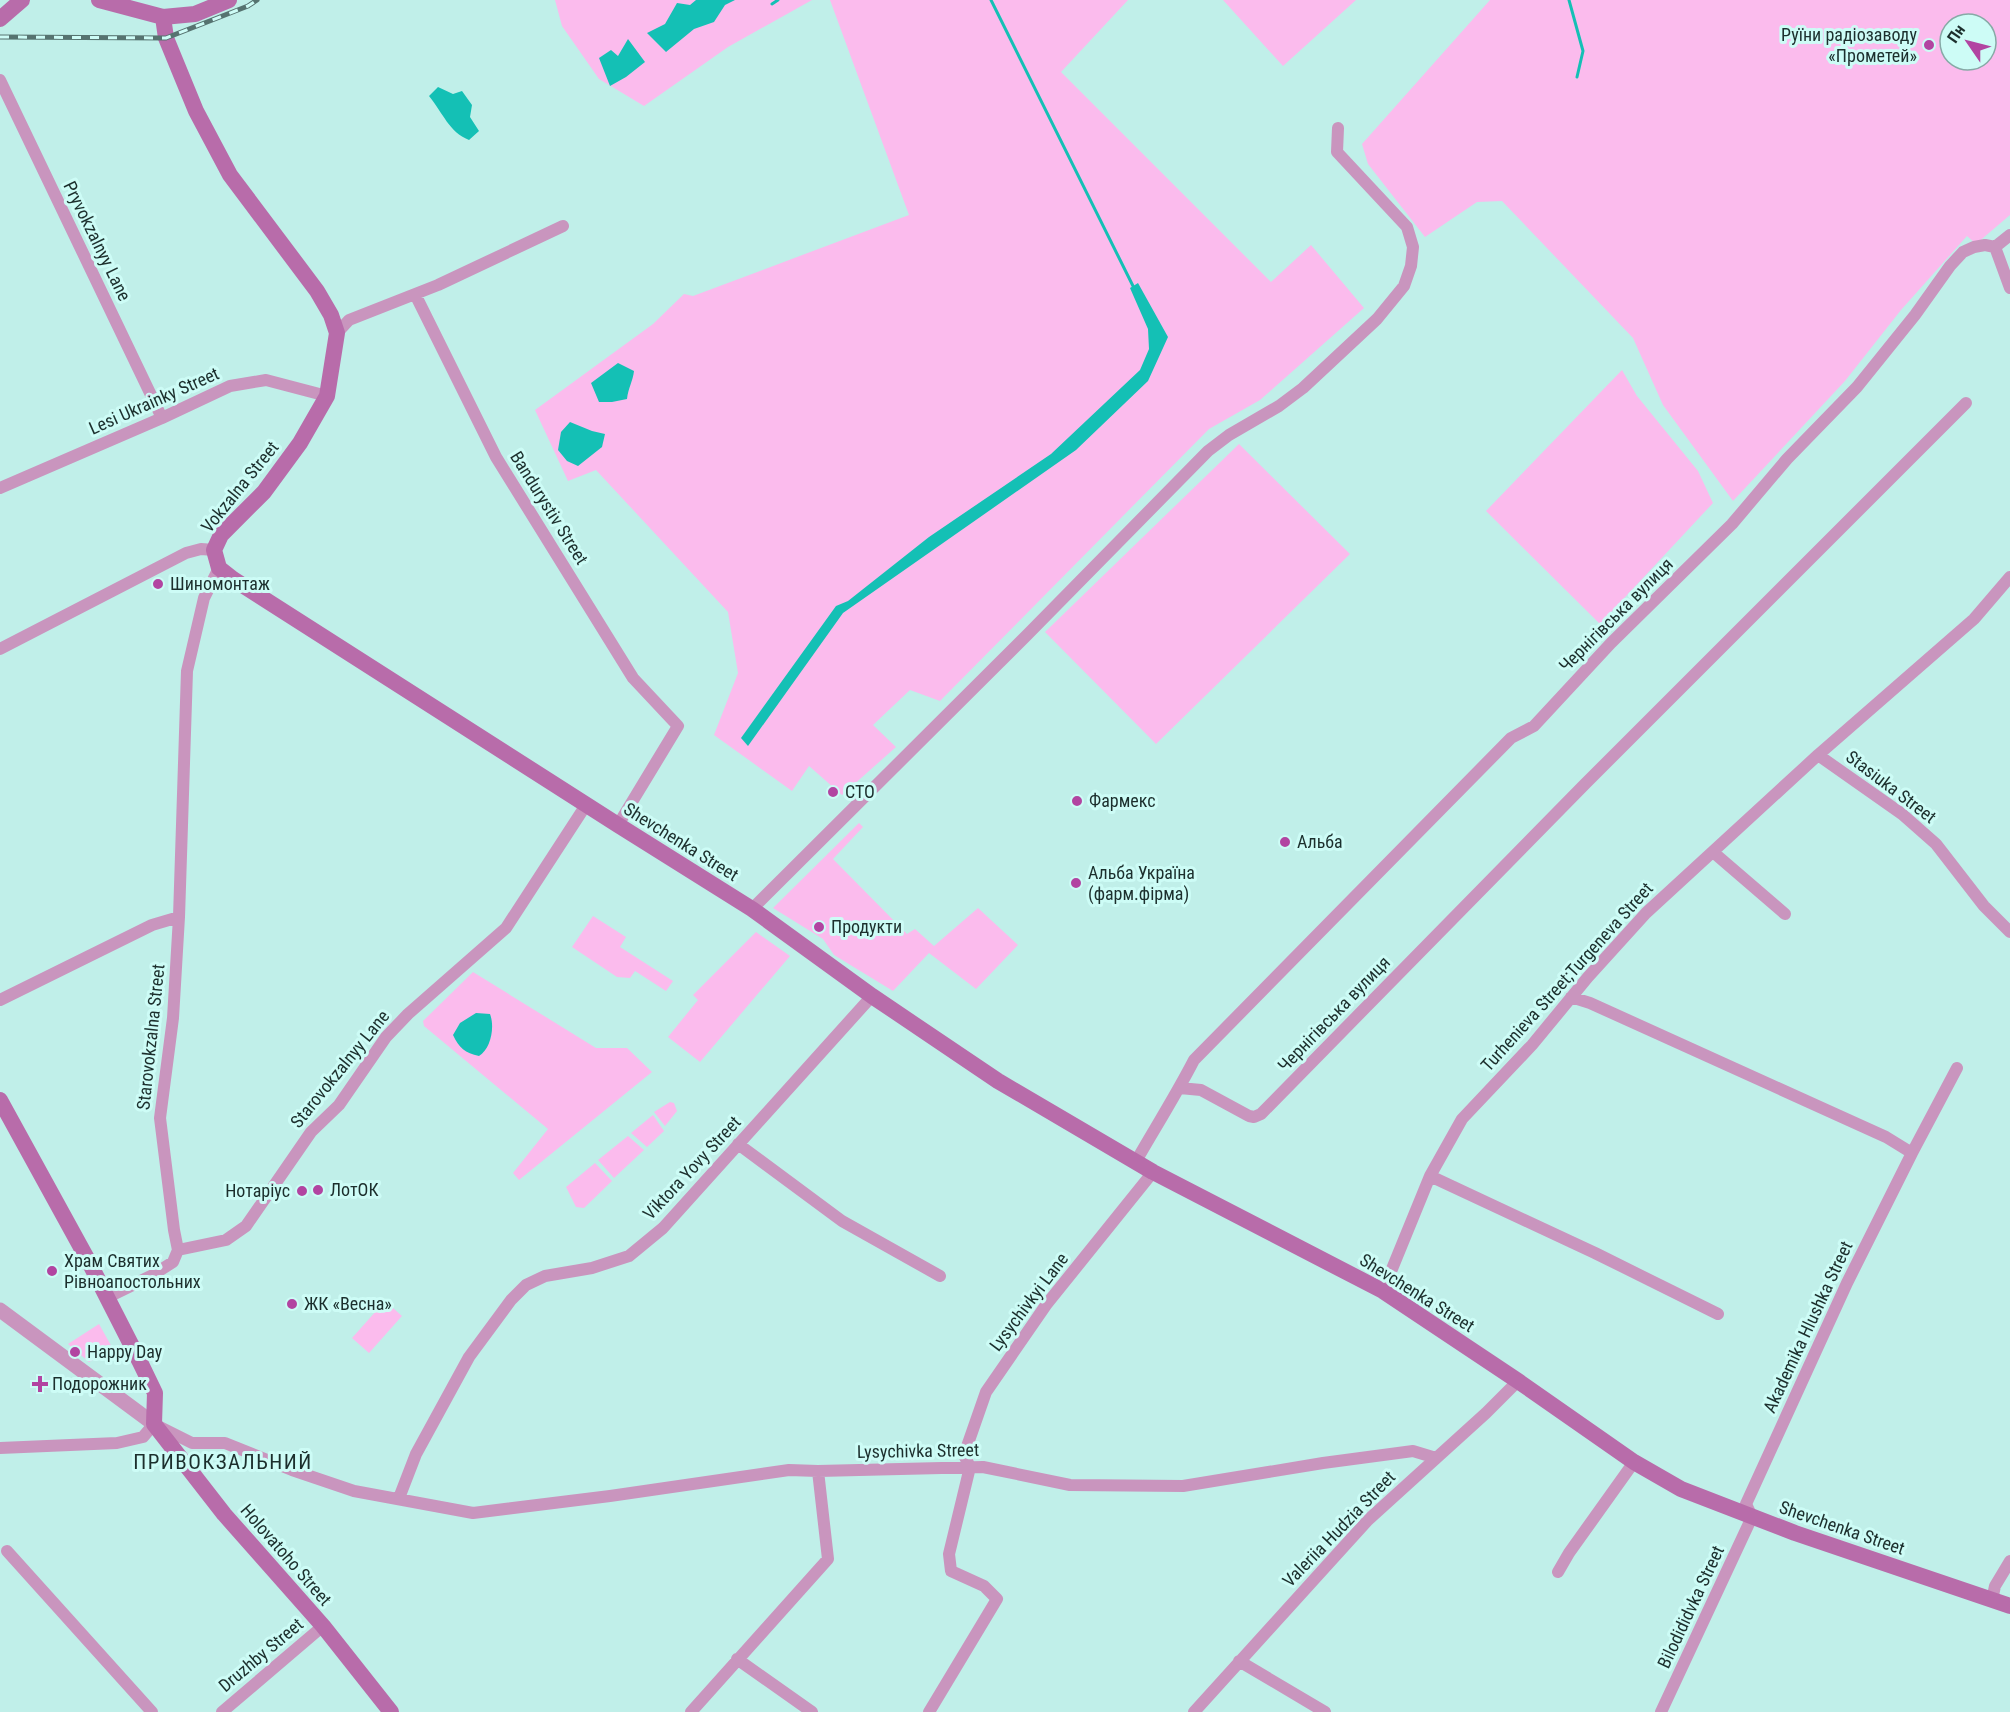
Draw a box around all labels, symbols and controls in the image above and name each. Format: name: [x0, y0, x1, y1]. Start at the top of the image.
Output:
north arrow: [1938, 12, 1998, 72]
text: Пн: [1943, 21, 1969, 46]
place label: Руїни радіозаводу «Прометей»: [1781, 24, 1918, 66]
marker: Руїни радіозаводу «Прометей»: [1922, 38, 1936, 52]
street label: Pryvokzalnyy Lane: [59, 177, 136, 304]
street label: Lesi Ukrainky Street: [85, 362, 222, 439]
street label: Vokzalna Street: [196, 437, 283, 536]
street label: Bandurystiv Street: [506, 447, 593, 568]
street label: Чернігівська вулиця: [1554, 553, 1677, 676]
place label: Шиномонтаж: [170, 573, 270, 594]
marker: Шиномонтаж: [151, 577, 165, 591]
street label: Stasiuka Street: [1842, 746, 1940, 827]
place label: СТО: [845, 781, 875, 802]
marker: СТО: [826, 785, 840, 799]
place label: Фармекс: [1089, 790, 1156, 811]
marker: Фармекс: [1070, 794, 1084, 808]
street label: Shevchenka Street: [620, 798, 742, 885]
place label: Альба: [1297, 831, 1343, 852]
marker: Альба: [1278, 835, 1292, 849]
place label: Альба Україна (фарм.фірма): [1088, 862, 1195, 905]
marker: Альба Україна (фарм.фірма): [1069, 876, 1083, 890]
street label: Turhenieva Street;Turgeneva Street: [1476, 878, 1657, 1075]
place label: Продукти: [831, 916, 902, 937]
marker: Продукти: [812, 920, 826, 934]
street label: Чернігівська вулиця: [1273, 952, 1394, 1076]
street label: Starovokzalna Street: [132, 963, 169, 1111]
street label: Starovokzalnyy Lane: [286, 1006, 393, 1132]
street label: Viktora Yovy Street: [638, 1112, 745, 1224]
place label: ЛотОК: [330, 1179, 379, 1200]
place label: Нотаріус: [225, 1180, 290, 1201]
marker: ЛотОК: [311, 1183, 325, 1197]
marker: Нотаріус: [295, 1184, 309, 1198]
street label: Akademika Hlushka Street: [1759, 1238, 1857, 1416]
street label: Lysychivkyi Lane: [985, 1248, 1072, 1355]
street label: Shevchenka Street: [1356, 1249, 1478, 1336]
place label: Храм Святих Рівноапостольних: [64, 1250, 201, 1292]
marker: Храм Святих Рівноапостольних: [45, 1264, 59, 1278]
place label: ЖК «Весна»: [304, 1293, 392, 1314]
marker: ЖК «Весна»: [285, 1297, 299, 1311]
place label: Happy Day: [87, 1341, 163, 1362]
marker: Happy Day: [68, 1345, 82, 1359]
place label: Подорожник: [52, 1373, 147, 1394]
marker: Подорожник: [33, 1377, 47, 1391]
street label: Lysychivka Street: [857, 1439, 979, 1462]
district label: ПРИВОКЗАЛЬНИЙ: [133, 1450, 313, 1474]
street label: Valeriia Hudzia Street: [1278, 1466, 1399, 1591]
street label: Shevchenka Street: [1777, 1496, 1908, 1559]
street label: Holovatoho Street: [237, 1500, 336, 1610]
street label: Bilodididvka Street: [1653, 1542, 1728, 1671]
street label: Druzhby Street: [214, 1613, 307, 1696]

